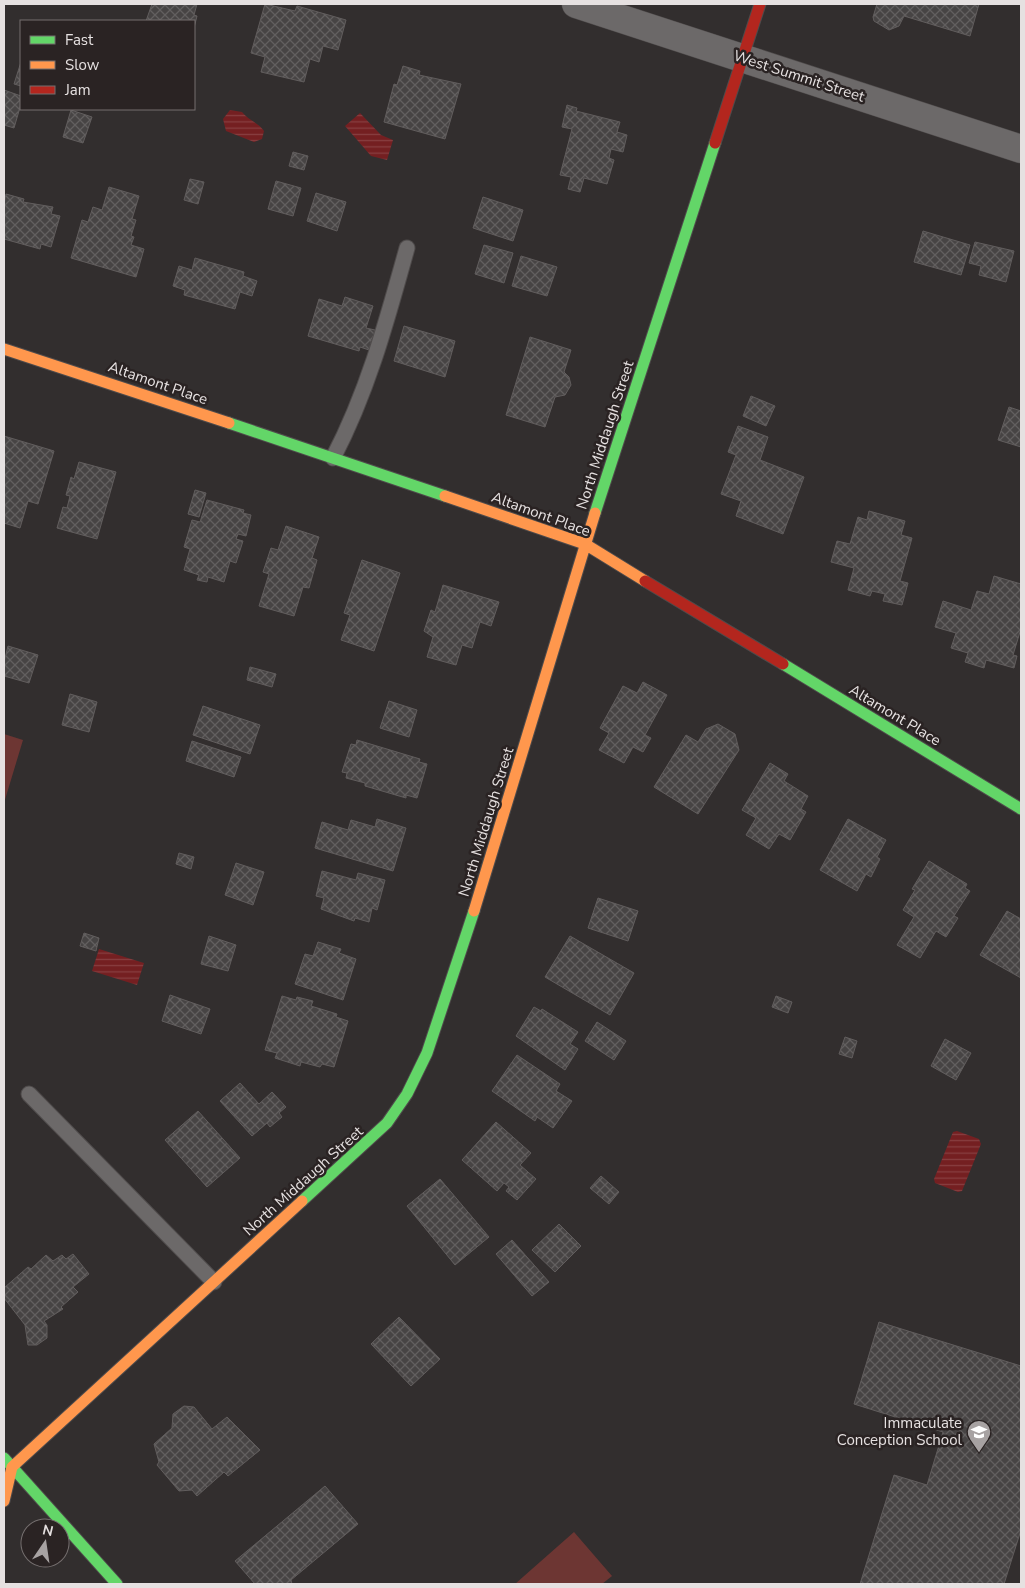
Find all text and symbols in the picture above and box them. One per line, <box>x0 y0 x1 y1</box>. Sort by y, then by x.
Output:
legend <box>20 20 195 110</box>
text: Fast <box>65 30 94 50</box>
street label: West Summit Street <box>731 45 868 107</box>
text: Slow <box>65 55 100 75</box>
text: Jam <box>64 80 91 100</box>
street label: Altamont Place <box>106 357 210 409</box>
street label: North Middaugh Street <box>572 357 639 512</box>
street label: Altamont Place <box>489 487 593 541</box>
street label: Altamont Place <box>845 680 945 750</box>
street label: North Middaugh Street <box>454 744 518 899</box>
street label: North Middaugh Street <box>239 1121 368 1240</box>
place label: Immaculate Conception School <box>837 1413 963 1450</box>
school or university icon: Immaculate Conception School <box>966 1419 992 1453</box>
north arrow <box>20 1518 70 1568</box>
text: N <box>41 1520 55 1541</box>

